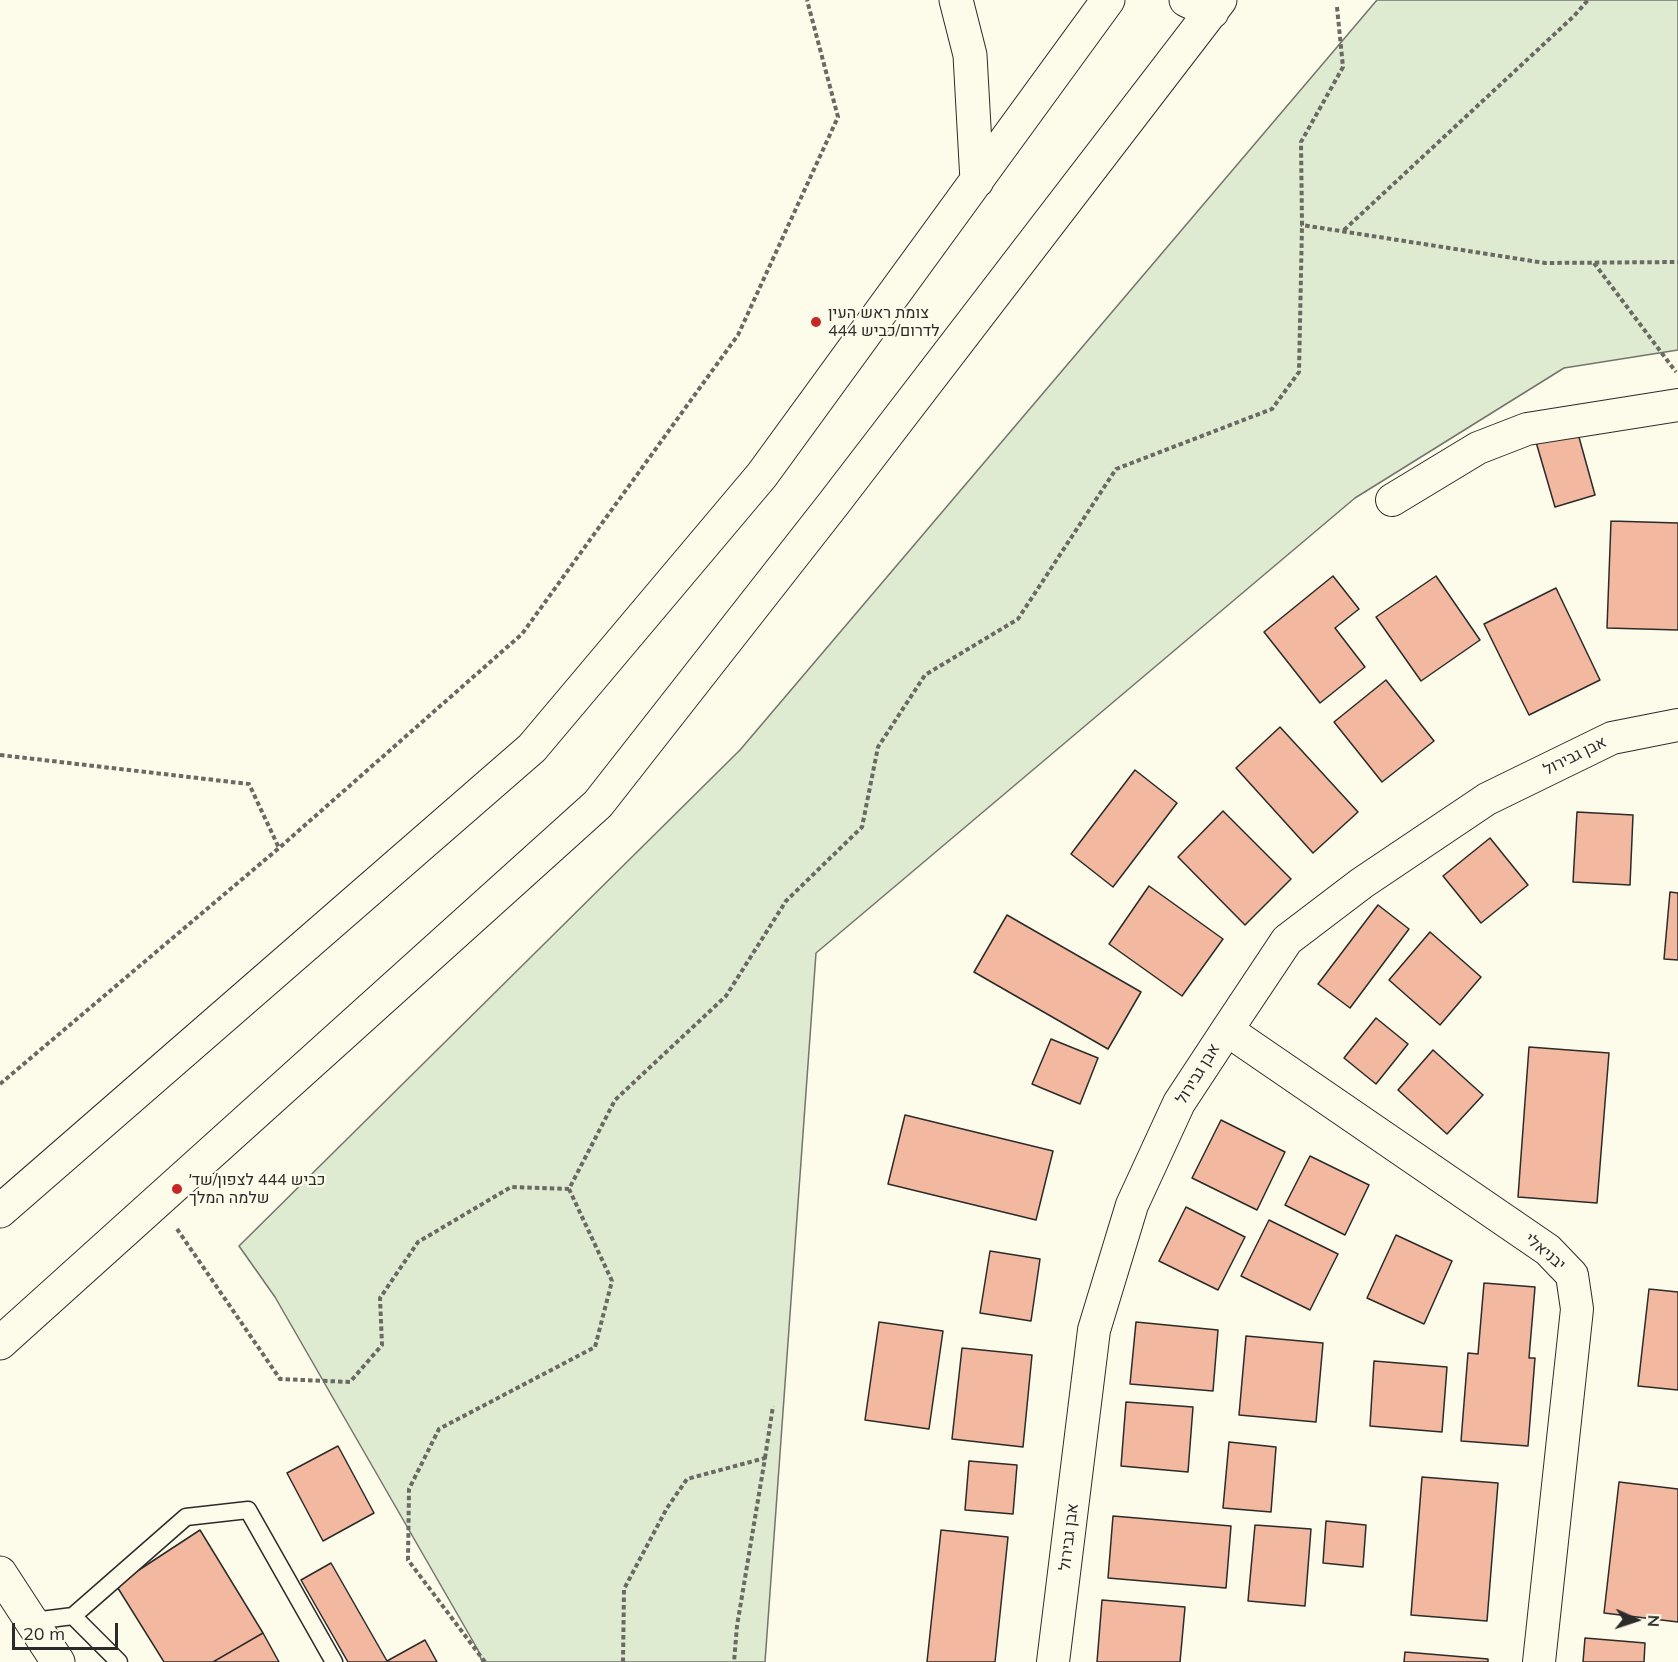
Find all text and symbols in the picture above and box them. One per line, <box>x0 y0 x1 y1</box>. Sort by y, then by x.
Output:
place label: צומת ראש העין לדרום/כביש 444 <box>828 303 939 341</box>
marker: צומת ראש העין לדרום/כביש 444 <box>809 315 823 329</box>
street label: אבן גבירול <box>1540 733 1610 779</box>
street label: אבן גבירול <box>1172 1040 1224 1108</box>
place label: כביש 444 לצפון/שד׳ שלמה המלך <box>189 1170 325 1208</box>
marker: כביש 444 לצפון/שד׳ שלמה המלך <box>170 1182 184 1196</box>
street label: יבניאלי <box>1521 1229 1569 1275</box>
street label: אבן גבירול <box>1055 1502 1083 1572</box>
north arrow <box>1606 1590 1666 1650</box>
scale bar <box>15 1611 122 1649</box>
text: N <box>1644 1614 1664 1628</box>
text: 20 m <box>23 1622 65 1645</box>

